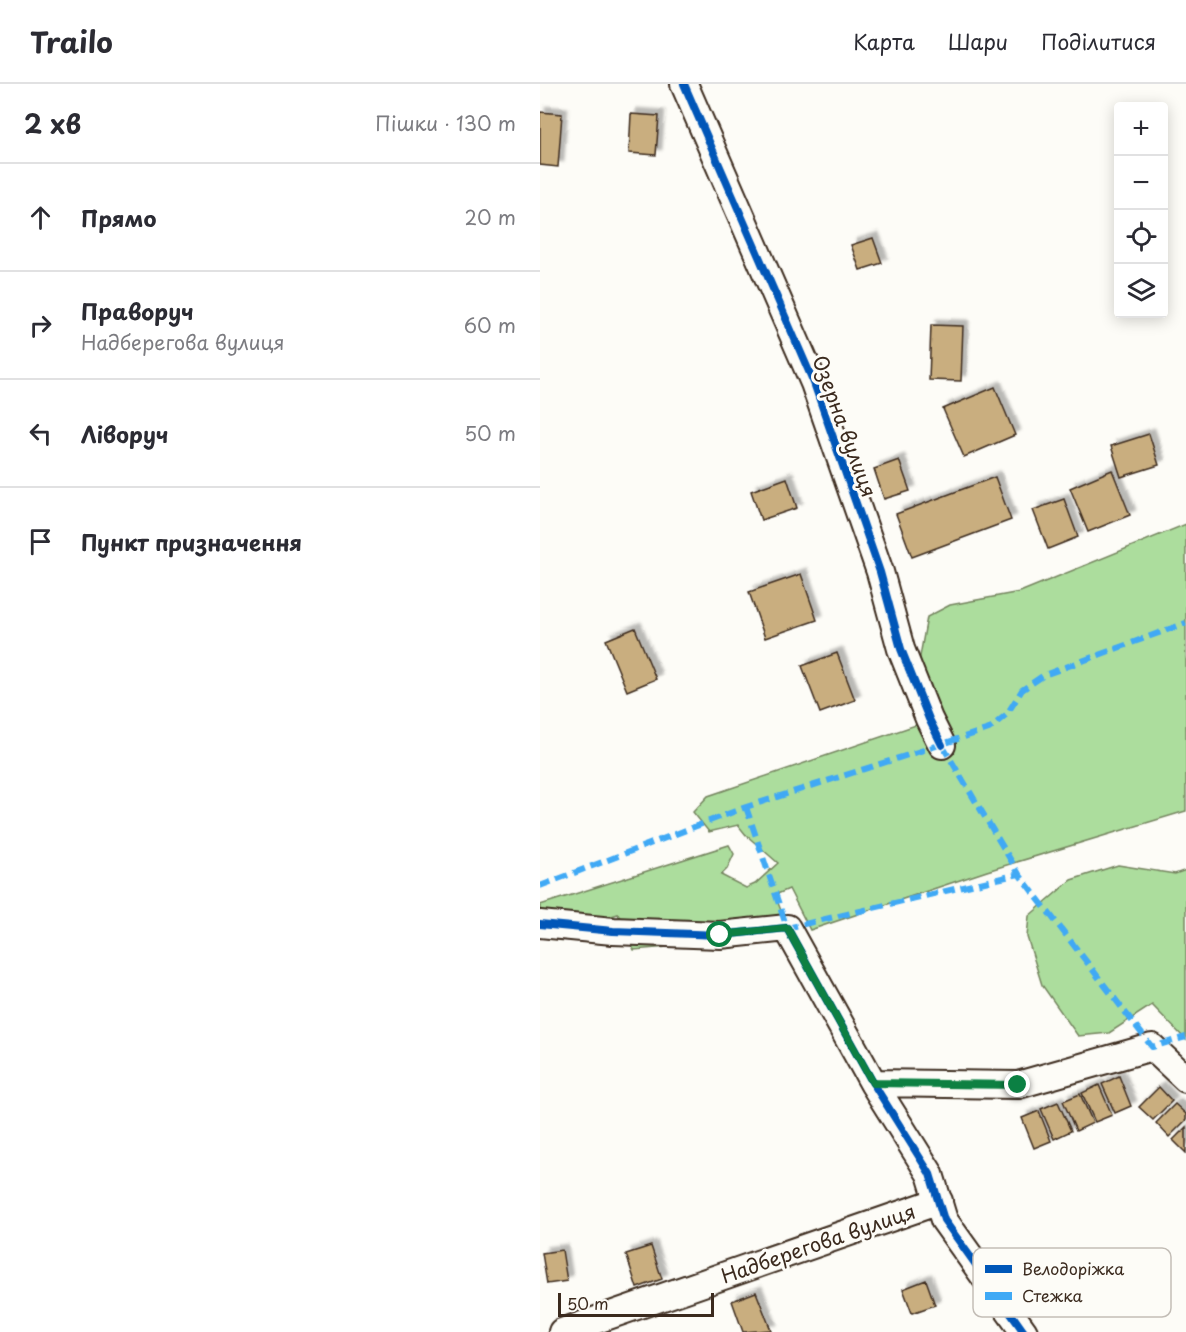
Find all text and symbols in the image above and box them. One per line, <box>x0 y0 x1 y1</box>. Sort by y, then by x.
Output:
text: Trailo <box>30 20 113 63</box>
text: Карта <box>853 25 915 57</box>
text: Шари <box>948 25 1008 57</box>
text: Поділитися <box>1041 25 1156 57</box>
map controls <box>1114 102 1168 318</box>
button: + <box>1114 102 1168 156</box>
text: 2 хв <box>24 104 81 143</box>
text: Пішки · 130 m <box>375 108 516 138</box>
button: − <box>1114 156 1168 210</box>
icon: ahead <box>24 201 57 234</box>
text: Прямо <box>81 201 156 234</box>
text: 20 m <box>464 202 516 232</box>
button: locate <box>1114 210 1168 264</box>
button: layers <box>1114 264 1168 318</box>
text: Праворуч <box>81 294 194 327</box>
icon: right <box>24 309 57 342</box>
text: 60 m <box>464 310 516 340</box>
text: Надберегова вулиця <box>81 327 285 357</box>
street label: Озерна вулиця <box>805 351 885 501</box>
icon: left <box>24 417 57 450</box>
text: Ліворуч <box>81 417 168 450</box>
text: 50 m <box>464 418 516 448</box>
icon: arrive <box>24 525 57 558</box>
text: Пункт призначення <box>81 525 302 558</box>
route start <box>706 921 732 947</box>
route end <box>1004 1071 1030 1097</box>
street label: Надберегова вулиця <box>717 1196 919 1290</box>
legend <box>973 1248 1171 1317</box>
text: Велодоріжка <box>1022 1256 1124 1280</box>
text: Стежка <box>1022 1283 1083 1307</box>
scale bar <box>558 1290 714 1318</box>
text: 50 m <box>567 1291 608 1315</box>

